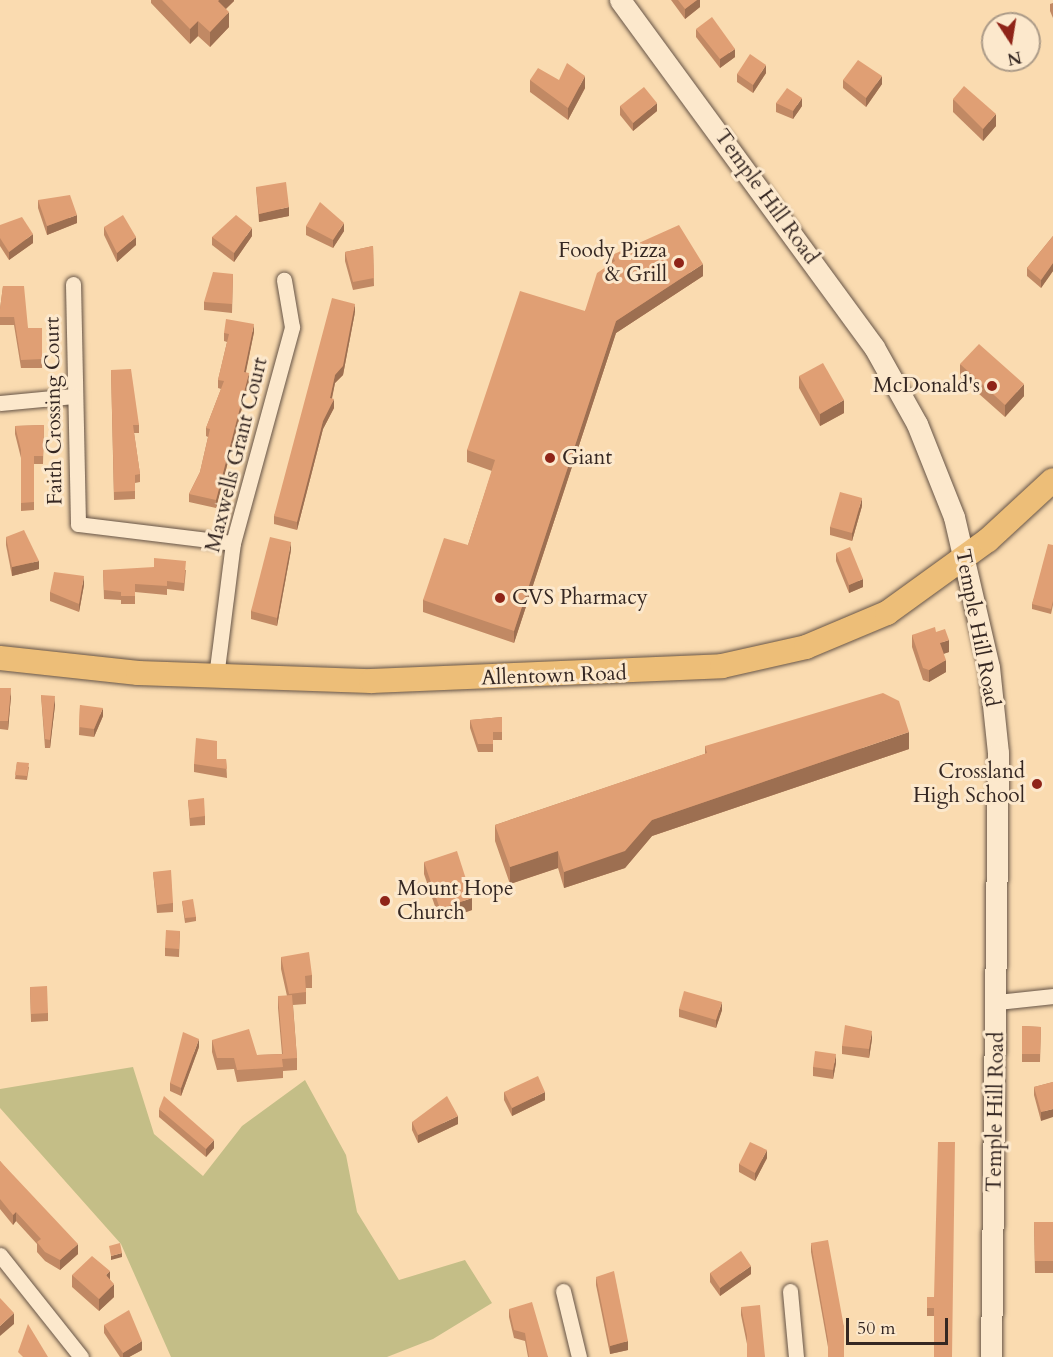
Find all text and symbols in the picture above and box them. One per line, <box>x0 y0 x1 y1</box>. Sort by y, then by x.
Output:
north arrow <box>981 12 1041 72</box>
text: N <box>1005 45 1023 70</box>
street label: Temple Hill Road <box>709 125 823 269</box>
place label: Foody Pizza & Grill <box>558 238 667 288</box>
marker: Foody Pizza & Grill <box>672 256 686 270</box>
street label: Faith Crossing Court <box>40 317 68 505</box>
street label: Maxwells Grant Court <box>201 355 273 555</box>
place label: McDonald's <box>873 373 980 399</box>
marker: McDonald's <box>985 379 999 393</box>
place label: Giant <box>562 445 612 471</box>
marker: Giant <box>543 451 557 465</box>
street label: Temple Hill Road <box>949 547 1005 709</box>
place label: CVS Pharmacy <box>512 585 648 611</box>
marker: CVS Pharmacy <box>493 591 507 605</box>
street label: Allentown Road <box>481 661 627 691</box>
place label: Crossland High School <box>913 759 1025 809</box>
marker: Crossland High School <box>1030 777 1044 791</box>
place label: Mount Hope Church <box>397 876 513 926</box>
marker: Mount Hope Church <box>378 894 392 908</box>
street label: Temple Hill Road <box>982 1032 1010 1192</box>
scale bar <box>849 1306 951 1344</box>
text: 50 m <box>857 1316 896 1341</box>

